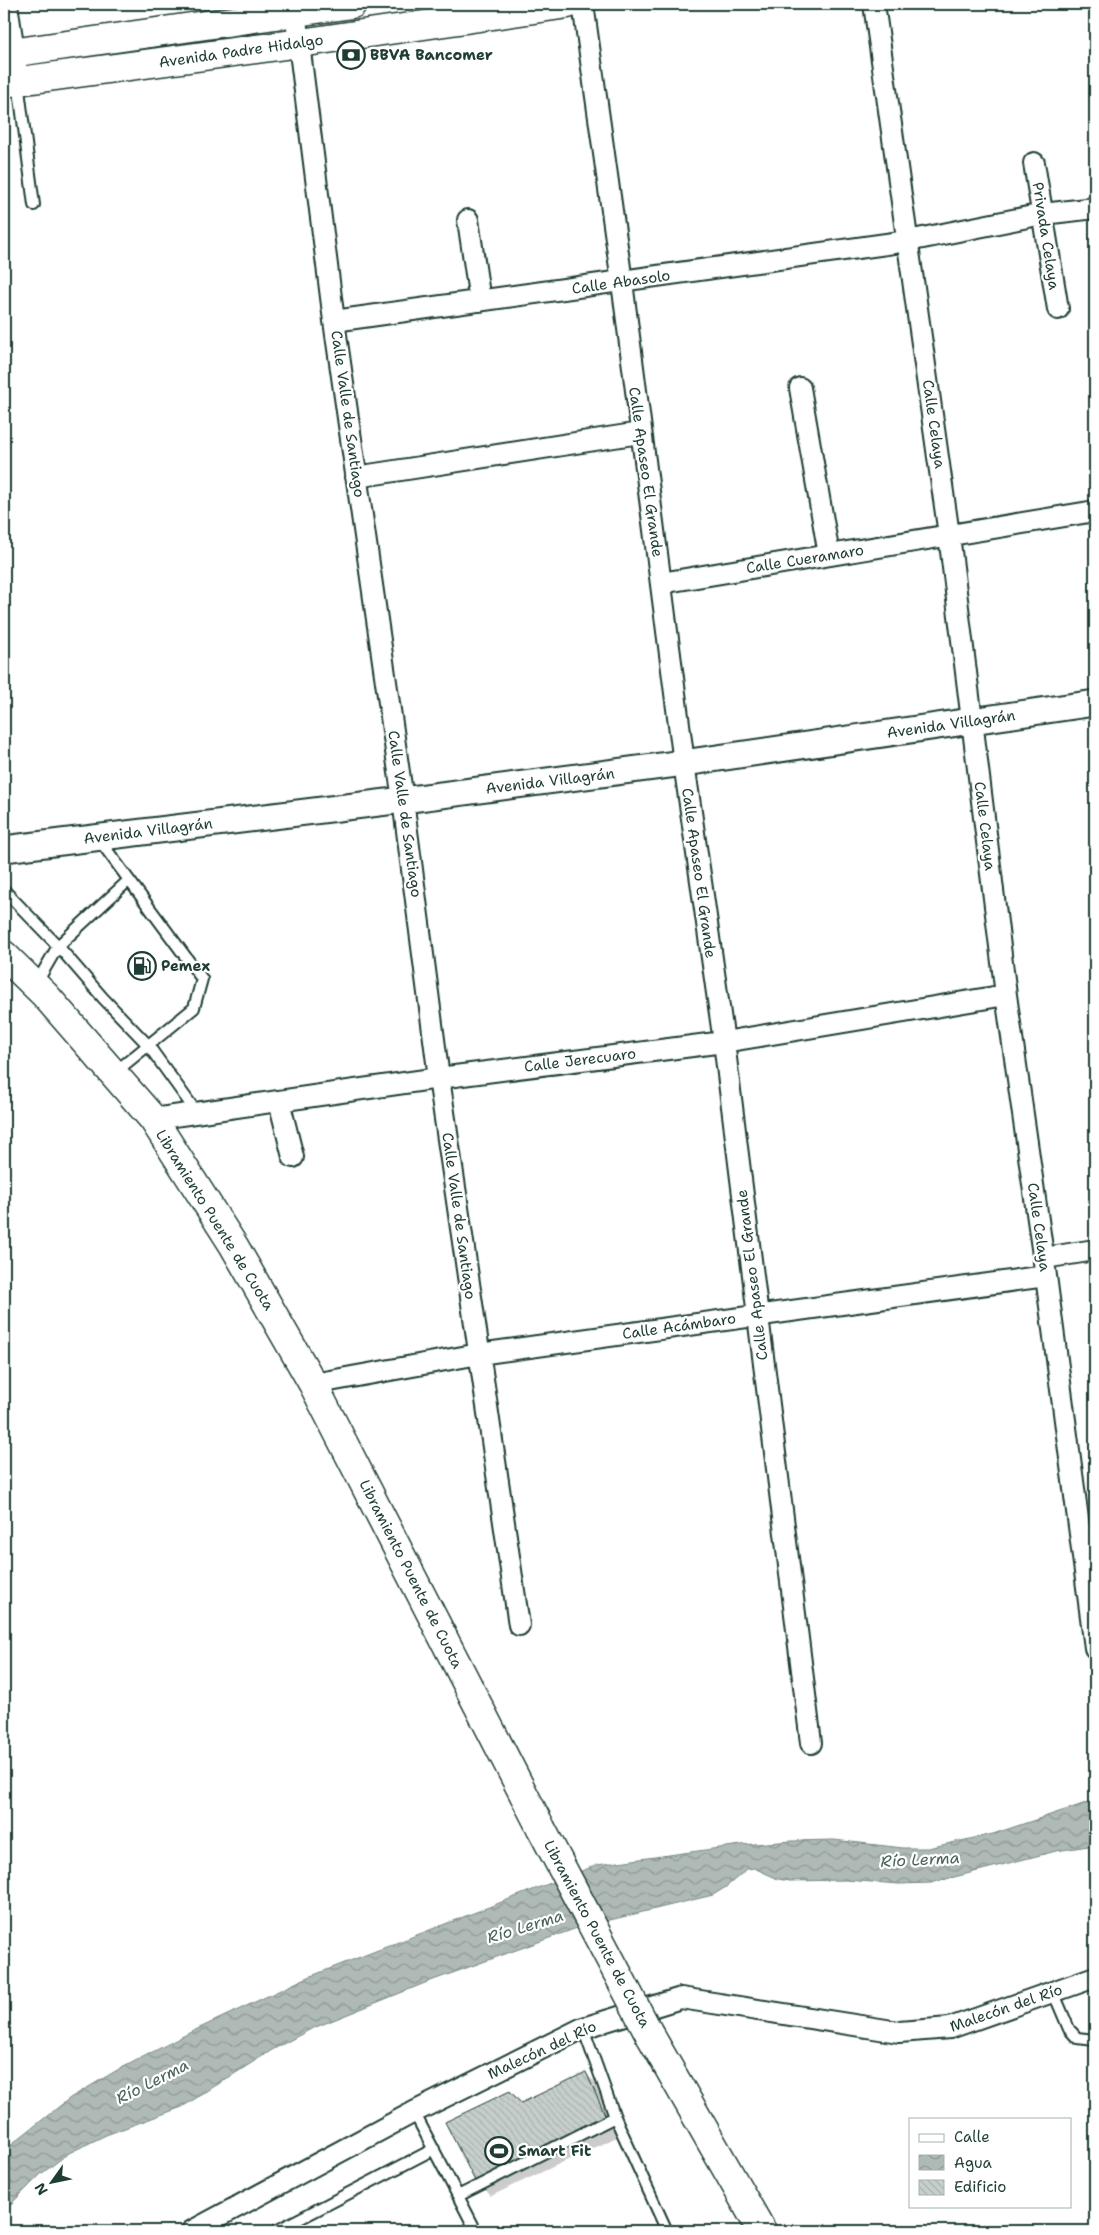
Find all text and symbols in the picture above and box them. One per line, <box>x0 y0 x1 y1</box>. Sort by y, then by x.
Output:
street label: Avenida Padre Hidalgo <box>157 30 325 72</box>
bank icon: BBVA Bancomer <box>336 40 366 70</box>
place label: BBVA Bancomer <box>370 45 493 65</box>
street label: Privada Celaya <box>1028 181 1064 292</box>
street label: Calle Abasolo <box>570 265 672 299</box>
street label: Calle Valle de Santiago <box>326 329 370 499</box>
street label: Calle Celaya <box>918 378 950 470</box>
street label: Calle Apaseo El Grande <box>624 386 668 558</box>
street label: Calle Cueramaro <box>745 540 865 578</box>
street label: Avenida Villagrán <box>885 705 1017 743</box>
street label: Calle Valle de Santiago <box>383 729 427 899</box>
street label: Avenida Villagrán <box>484 763 616 799</box>
street label: Calle Celaya <box>970 780 1000 872</box>
street label: Calle Apaseo El Grande <box>677 787 721 959</box>
street label: Avenida Villagrán <box>82 813 214 849</box>
fuel station icon: Pemex <box>127 951 157 981</box>
place label: Pemex <box>161 956 211 976</box>
street label: Calle Jerecuaro <box>523 1043 637 1077</box>
street label: Libramiento Puente de Cuota <box>151 1126 279 1315</box>
street label: Calle Valle de Santiago <box>437 1131 481 1301</box>
street label: Calle Celaya <box>1023 1181 1055 1273</box>
street label: Calle Apaseo El Grande <box>732 1189 772 1361</box>
street label: Calle Acámbaro <box>621 1308 737 1344</box>
street label: Libramiento Puente de Cuota <box>355 1476 468 1672</box>
street label: Libramiento Puente de Cuota <box>539 1837 655 2032</box>
water label: Río Lerma <box>880 1847 960 1872</box>
water label: Río Lerma <box>484 1905 566 1948</box>
street label: Malecón del Río <box>947 1979 1065 2037</box>
street label: Malecón del Río <box>484 2016 600 2084</box>
water label: Río Lerma <box>112 2054 192 2109</box>
legend <box>909 2118 1072 2208</box>
text: Calle <box>954 2127 990 2147</box>
sports icon: Smart Fit <box>484 2136 514 2166</box>
place label: Smart Fit <box>518 2141 591 2161</box>
text: Agua <box>954 2153 993 2173</box>
north arrow <box>28 2158 78 2208</box>
text: Edificio <box>954 2177 1006 2197</box>
text: N <box>31 2180 52 2199</box>

